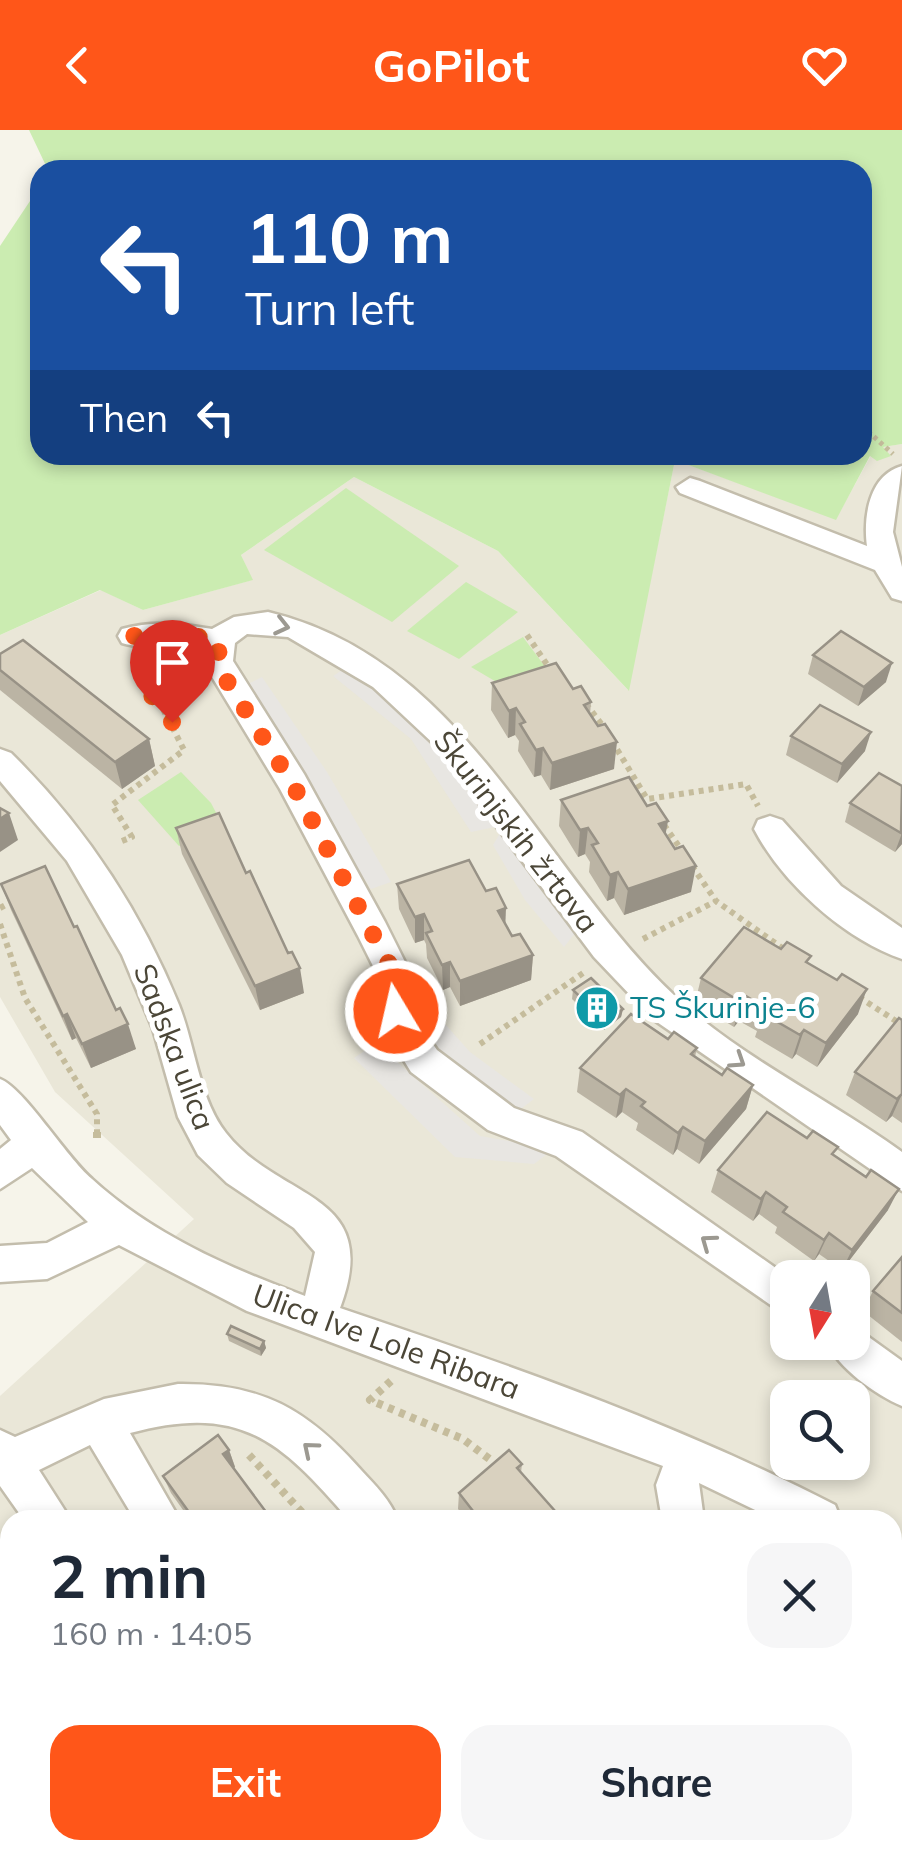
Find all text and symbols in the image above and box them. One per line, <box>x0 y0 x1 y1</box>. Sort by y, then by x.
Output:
text: GoPilot <box>373 37 529 93</box>
icon: back <box>50 38 105 93</box>
icon: heart <box>797 38 852 93</box>
text: 110 m <box>245 193 453 281</box>
icon: left <box>80 200 210 330</box>
text: Turn left <box>245 280 414 336</box>
icon: left <box>188 390 243 445</box>
text: Then <box>80 394 168 442</box>
one-way arrow <box>273 614 290 635</box>
pin <box>130 620 215 723</box>
icon: arrive <box>145 635 200 690</box>
street label: Škurinjskih žrtava <box>426 723 608 940</box>
street label: Sadska ulica <box>126 958 224 1135</box>
position arrow <box>344 959 448 1063</box>
building icon: TS Škurinje-6 <box>574 985 620 1031</box>
place label: TS Škurinje-6 <box>630 988 816 1026</box>
one-way arrow <box>727 1048 745 1067</box>
one-way arrow <box>701 1236 720 1254</box>
north arrow <box>770 1260 870 1360</box>
map controls <box>770 1260 870 1480</box>
street label: Ulica Ive Lole Ribara <box>248 1275 525 1407</box>
button: search <box>770 1380 870 1480</box>
one-way arrow <box>304 1443 322 1461</box>
text: 2 min <box>50 1538 208 1613</box>
button: close <box>747 1543 852 1648</box>
text: 160 m · 14:05 <box>50 1613 252 1653</box>
button: Exit <box>50 1725 441 1840</box>
button: Share <box>461 1725 852 1840</box>

